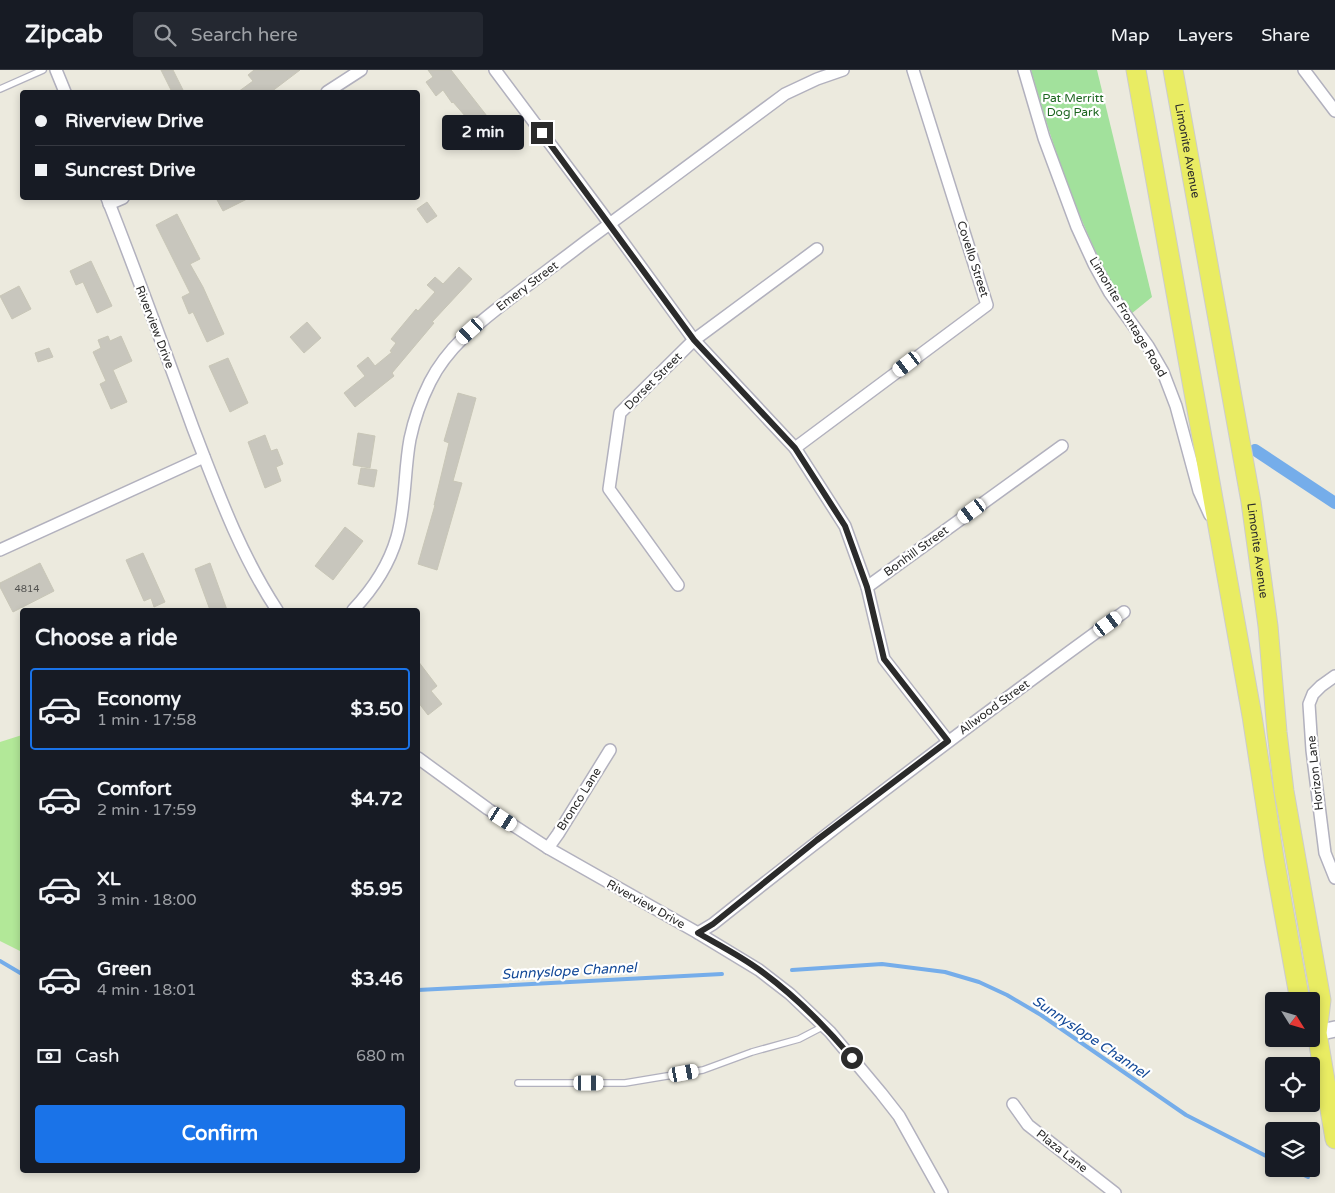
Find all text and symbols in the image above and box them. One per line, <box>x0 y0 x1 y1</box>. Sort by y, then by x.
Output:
search box <box>133 12 483 57</box>
text: Zipcab <box>25 20 103 49</box>
icon: search <box>151 21 179 49</box>
text: Search here <box>191 24 298 46</box>
text: Map <box>1111 24 1150 46</box>
text: Layers <box>1178 24 1233 46</box>
text: Share <box>1261 24 1310 46</box>
park label: Pat Merritt Dog Park <box>1042 91 1104 119</box>
street label: Limonite Avenue <box>1172 102 1203 199</box>
text: Riverview Drive <box>65 110 203 132</box>
callout: 2 min <box>442 116 524 150</box>
text: 2 min <box>462 122 504 142</box>
route end <box>531 122 553 144</box>
text: Suncrest Drive <box>65 159 196 181</box>
street label: Covello Street <box>954 219 992 299</box>
street label: Limonite Frontage Road <box>1087 254 1169 380</box>
street label: Emery Street <box>493 258 561 314</box>
street label: Riverview Drive <box>133 284 177 371</box>
car <box>453 315 486 347</box>
street label: Dorset Street <box>621 349 685 413</box>
car <box>890 349 923 379</box>
car <box>955 496 988 526</box>
street label: Limonite Avenue <box>1244 502 1271 599</box>
street label: Bonhill Street <box>881 523 951 579</box>
house number: 4814 <box>14 583 40 595</box>
car <box>1091 609 1124 639</box>
text: Choose a ride <box>35 625 178 651</box>
street label: Allwood Street <box>956 676 1032 737</box>
icon: car <box>37 687 82 732</box>
text: Economy <box>97 688 181 710</box>
text: $3.50 <box>351 698 403 720</box>
text: 1 min · 17:58 <box>97 710 196 730</box>
street label: Horizon Lane <box>1304 735 1326 811</box>
street label: Bronco Lane <box>554 765 604 833</box>
icon: car <box>37 777 82 822</box>
text: Comfort <box>97 778 171 800</box>
text: $4.72 <box>351 788 403 810</box>
text: 2 min · 17:59 <box>97 800 196 820</box>
car <box>486 805 519 833</box>
icon: car <box>37 867 82 912</box>
text: XL <box>97 868 121 890</box>
street label: Riverview Drive <box>604 877 688 931</box>
text: $5.95 <box>351 878 403 900</box>
text: 3 min · 18:00 <box>97 890 196 910</box>
icon: car <box>37 957 82 1002</box>
text: Green <box>97 958 151 980</box>
water label: Sunnyslope Channel <box>501 959 638 983</box>
text: $3.46 <box>351 968 403 990</box>
text: 4 min · 18:01 <box>97 980 196 1000</box>
water label: Sunnyslope Channel <box>1029 992 1152 1083</box>
north arrow <box>1265 992 1320 1048</box>
map controls <box>1265 992 1320 1177</box>
icon: cash <box>35 1042 63 1070</box>
text: Cash <box>75 1045 120 1067</box>
text: 680 m <box>356 1046 405 1066</box>
route start <box>841 1047 863 1069</box>
button: locate <box>1265 1057 1320 1112</box>
car <box>667 1063 700 1083</box>
car <box>574 1076 604 1091</box>
button: Confirm <box>35 1105 405 1163</box>
button: layers <box>1265 1122 1320 1177</box>
street label: Plaza Lane <box>1034 1127 1091 1176</box>

